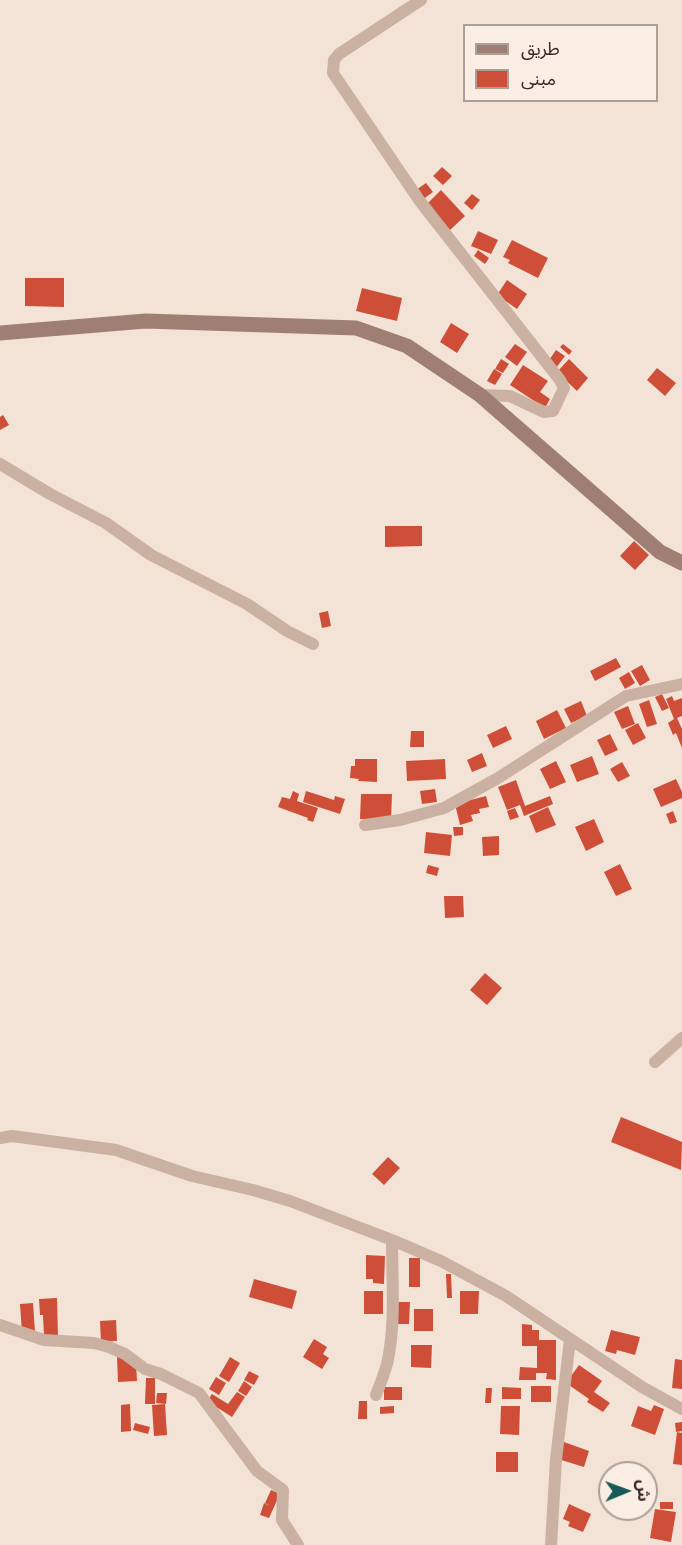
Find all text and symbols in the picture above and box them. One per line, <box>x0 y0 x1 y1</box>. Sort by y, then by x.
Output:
legend <box>463 24 658 102</box>
text: طريق <box>521 35 560 62</box>
text: مبنى <box>521 65 556 92</box>
north arrow <box>598 1461 658 1521</box>
text: ش <box>632 1480 656 1502</box>

